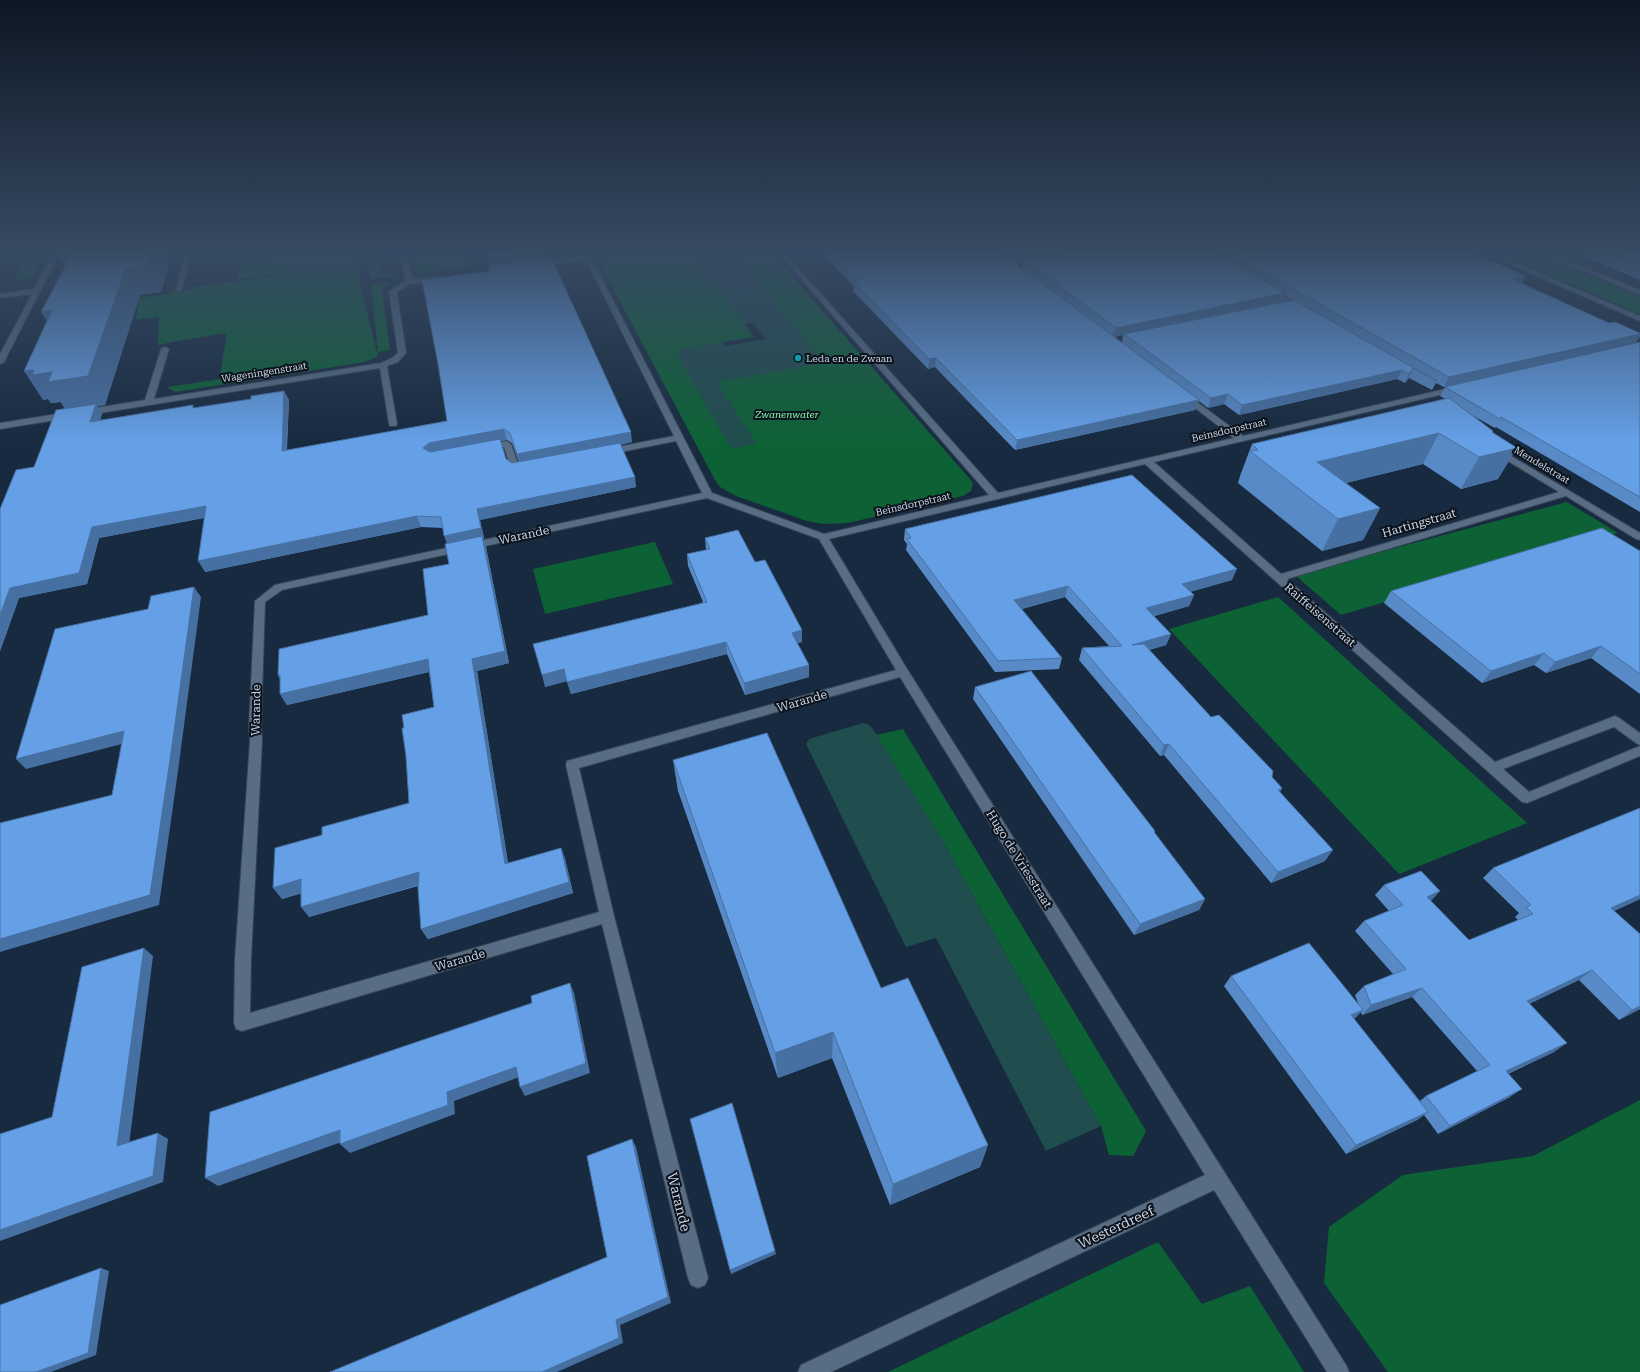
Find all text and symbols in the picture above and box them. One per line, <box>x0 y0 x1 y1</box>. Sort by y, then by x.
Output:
marker: Leda en de Zwaan <box>793 353 803 363</box>
place label: Leda en de Zwaan <box>806 353 893 364</box>
street label: Wageningenstraat <box>220 360 308 384</box>
park label: Zwanenwater <box>754 409 820 420</box>
street label: Beinsdorpstraat <box>1190 416 1268 444</box>
street label: Mendelstraat <box>1512 444 1572 486</box>
street label: Beinsdorpstraat <box>874 490 952 518</box>
street label: Hartingstraat <box>1380 506 1458 540</box>
street label: Warande <box>497 523 551 547</box>
street label: Raiffeisenstraat <box>1281 580 1359 650</box>
street label: Warande <box>249 684 263 736</box>
street label: Warande <box>775 687 829 715</box>
street label: Hugo de Vriesstraat <box>983 807 1055 911</box>
street label: Warande <box>433 946 487 974</box>
street label: Warande <box>664 1171 694 1233</box>
street label: Westerdreef <box>1076 1202 1157 1252</box>

